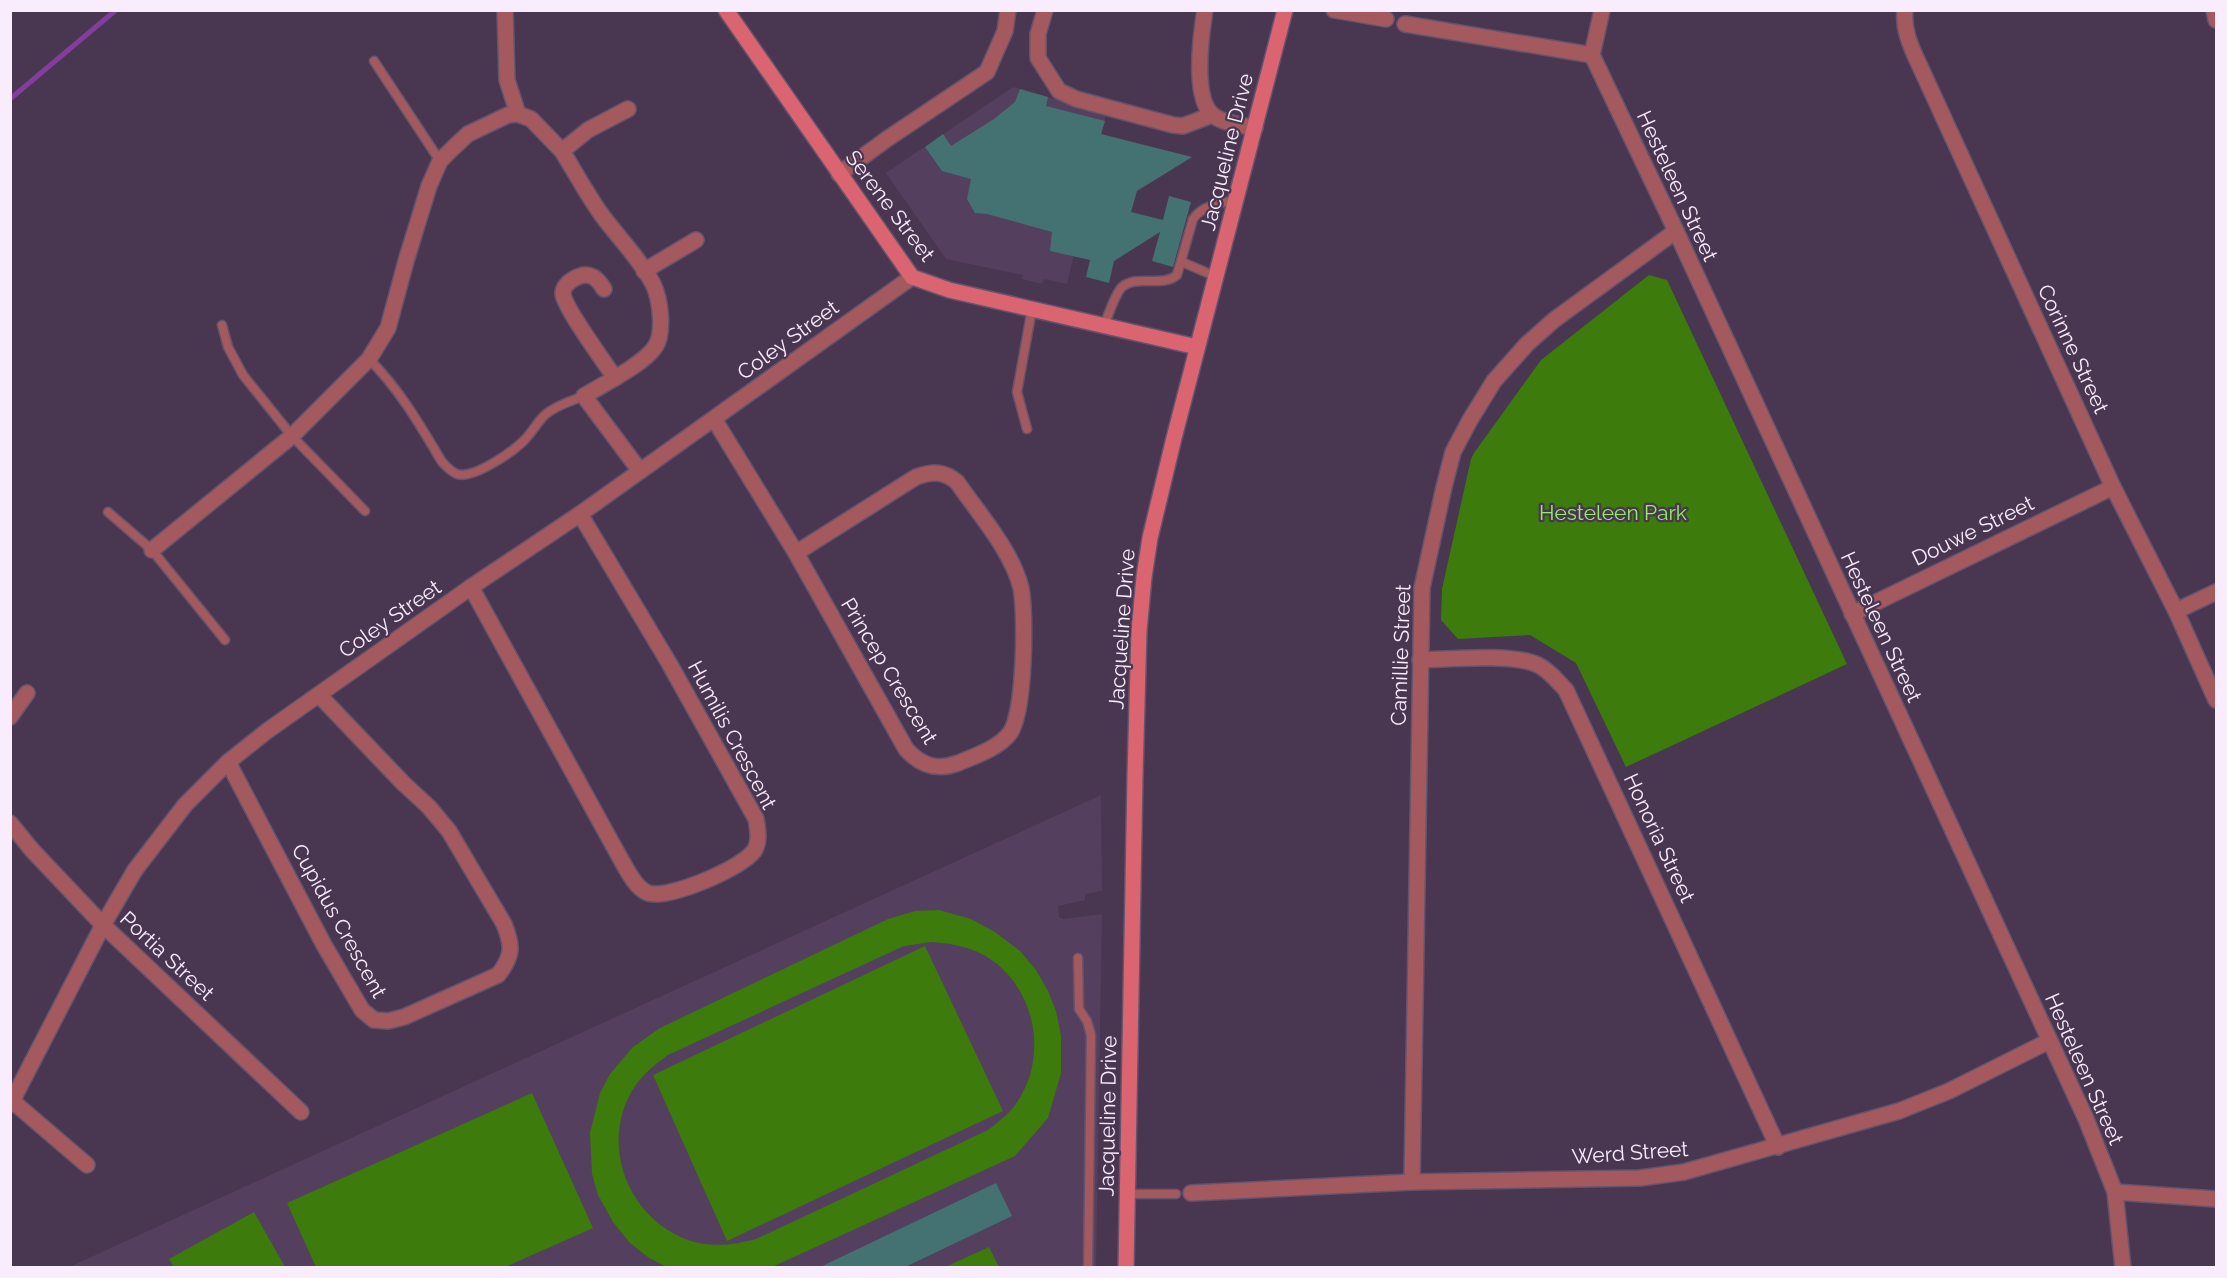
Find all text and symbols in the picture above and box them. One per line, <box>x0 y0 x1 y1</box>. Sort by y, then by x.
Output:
street label: Jacqueline Drive <box>1195 71 1258 233</box>
street label: Hesteleen Street <box>1632 107 1723 265</box>
street label: Serene Street <box>841 145 940 266</box>
street label: Corinne Street <box>2033 280 2114 417</box>
street label: Coley Street <box>732 295 843 385</box>
street label: Douwe Street <box>1908 490 2038 571</box>
park label: Hesteleen Park <box>1539 500 1687 525</box>
street label: Jacqueline Drive <box>1103 548 1140 710</box>
street label: Hesteleen Street <box>1836 548 1927 706</box>
street label: Coley Street <box>334 574 446 663</box>
street label: Camillie Street <box>1386 584 1415 726</box>
street label: Princep Crescent <box>836 593 943 748</box>
street label: Humilis Crescent <box>683 656 782 813</box>
street label: Honoria Street <box>1619 769 1700 906</box>
street label: Cupidus Crescent <box>287 839 392 1002</box>
street label: Portia Street <box>115 906 220 1005</box>
street label: Hesteleen Street <box>2040 989 2129 1148</box>
street label: Jacqueline Drive <box>1094 1035 1121 1197</box>
street label: Werd Street <box>1571 1136 1689 1169</box>

